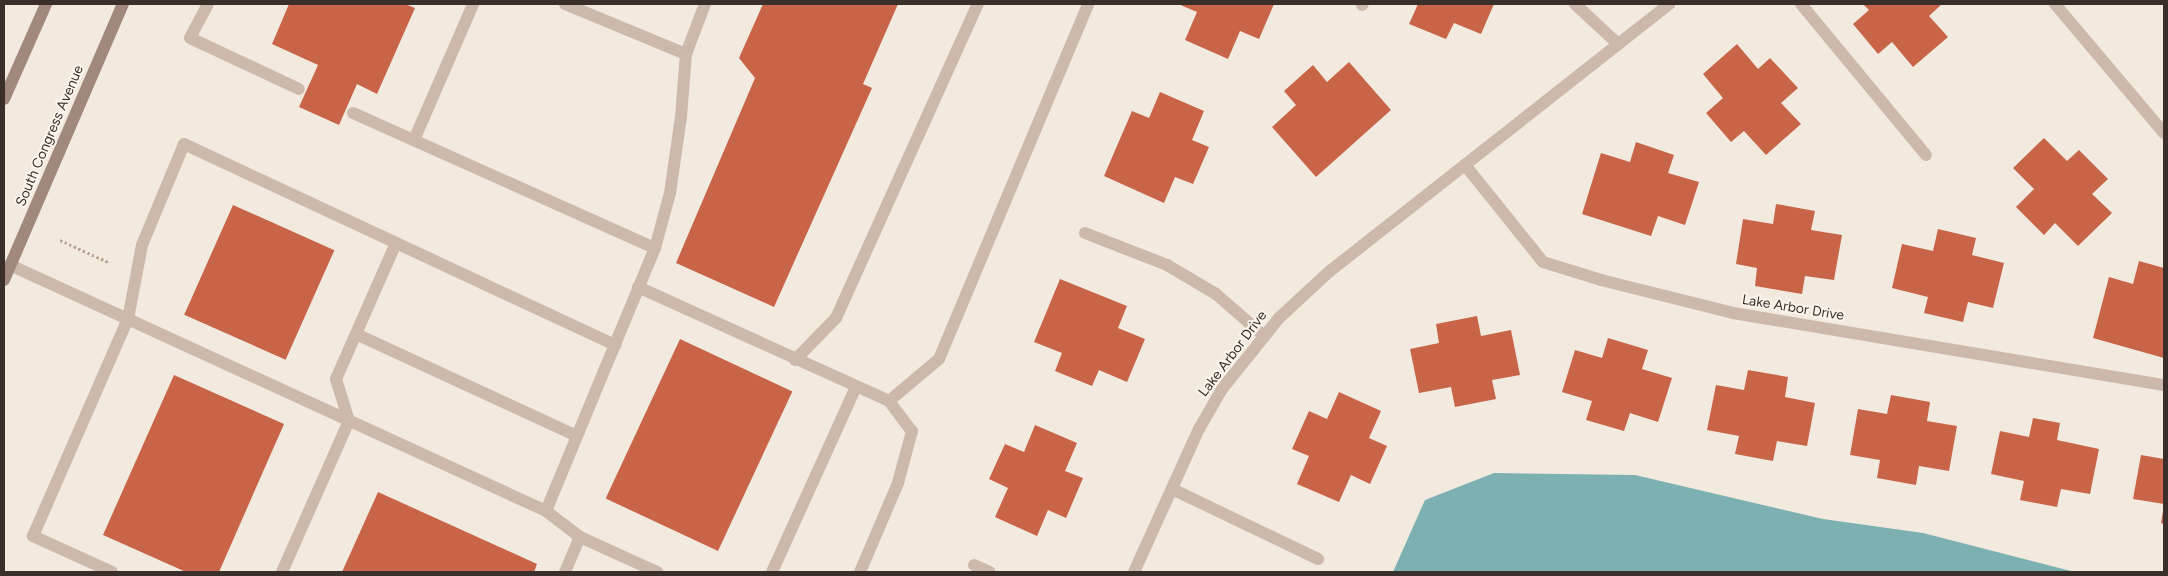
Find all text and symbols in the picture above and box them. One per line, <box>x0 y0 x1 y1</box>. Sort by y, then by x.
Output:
street label: South Congress Avenue <box>13 63 87 209</box>
street label: Lake Arbor Drive <box>1741 292 1845 324</box>
street label: Lake Arbor Drive <box>1195 308 1271 400</box>

